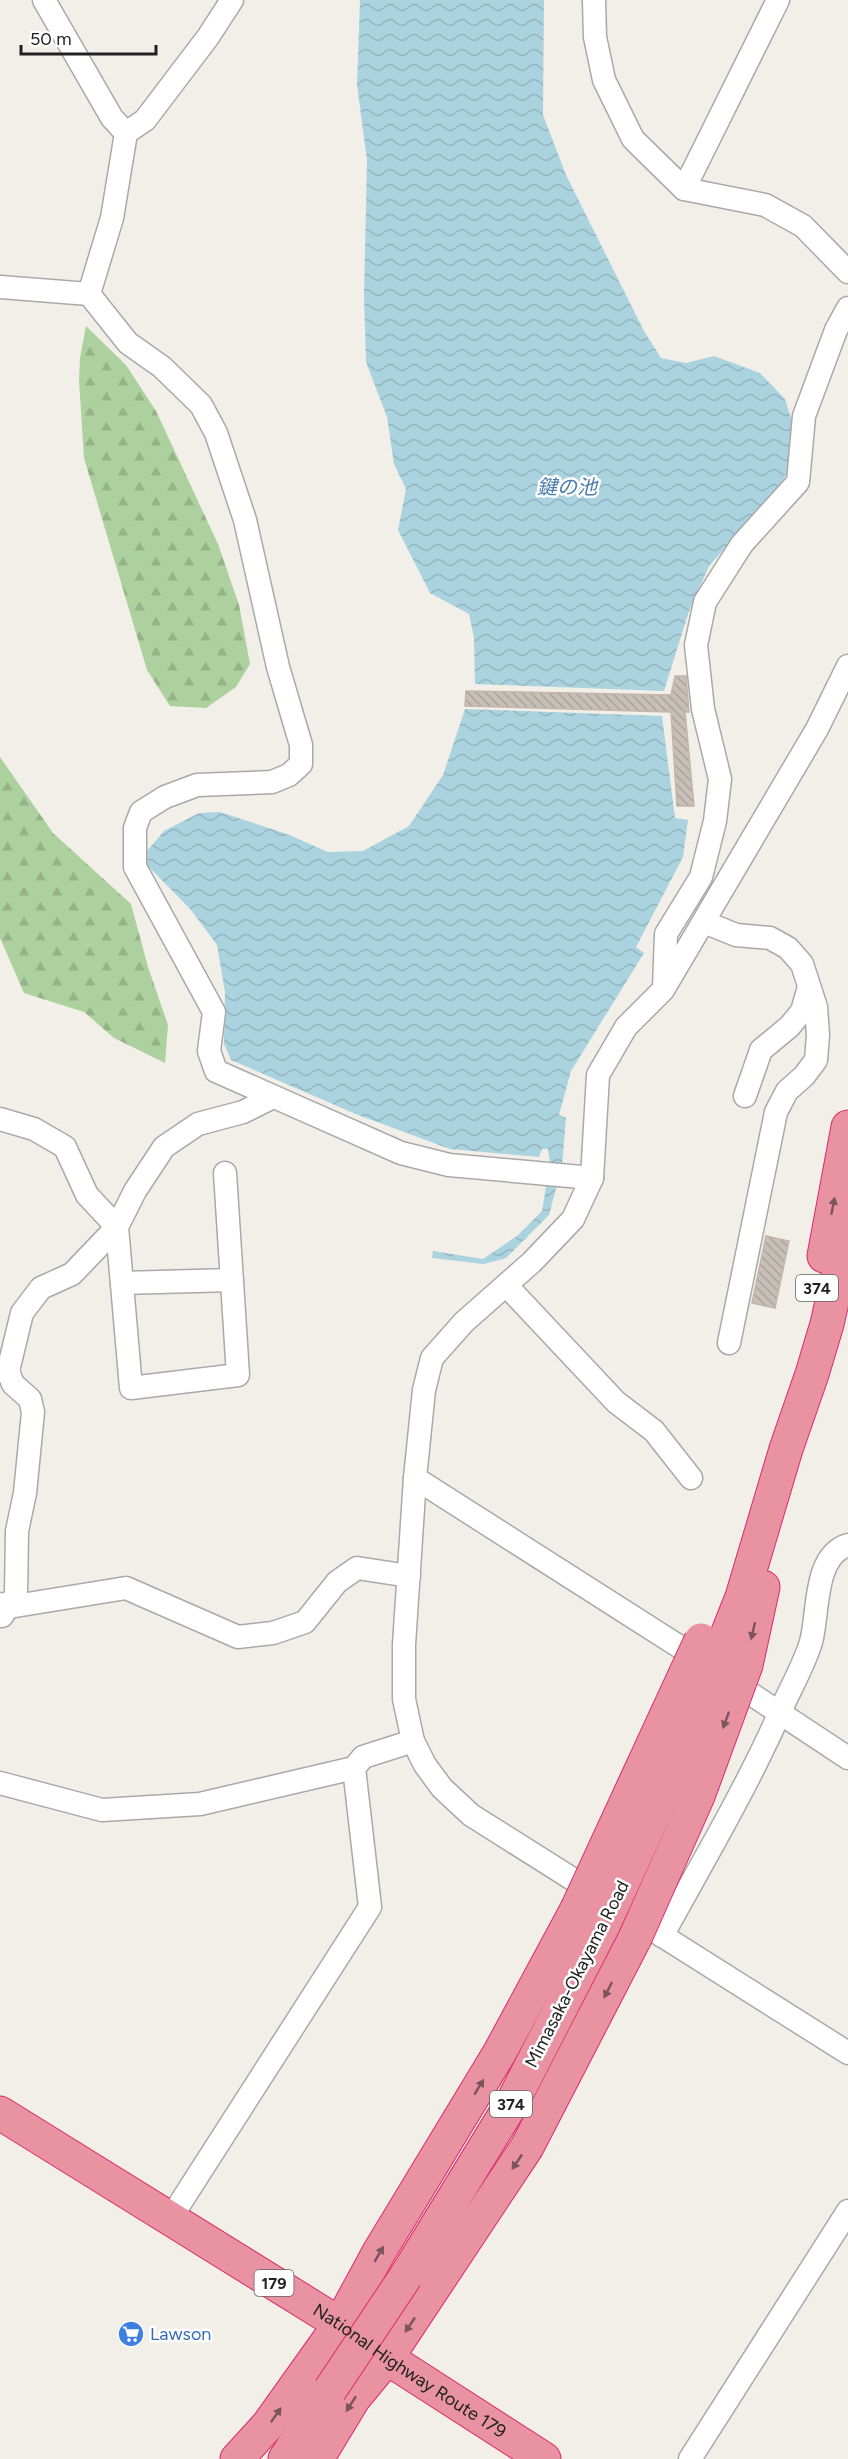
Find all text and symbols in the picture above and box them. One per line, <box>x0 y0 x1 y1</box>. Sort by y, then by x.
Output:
scale bar <box>21 18 156 56</box>
text: 50 m <box>30 28 72 50</box>
water label: 鍵の池 <box>537 475 599 499</box>
one-way arrow <box>829 1197 839 1216</box>
road number: 374 <box>796 1275 838 1301</box>
one-way arrow <box>748 1621 758 1640</box>
one-way arrow <box>720 1711 730 1729</box>
street label: Mimasaka-Okayama Road <box>520 1877 634 2071</box>
one-way arrow <box>603 1981 613 1998</box>
one-way arrow <box>474 2079 485 2095</box>
road number: 374 <box>490 2091 532 2117</box>
one-way arrow <box>512 2154 523 2170</box>
one-way arrow <box>373 2246 384 2262</box>
road number: 179 <box>254 2270 294 2296</box>
street label: National Highway Route 179 <box>309 2299 510 2443</box>
one-way arrow <box>404 2316 415 2333</box>
supermarket icon: Lawson <box>116 2319 146 2349</box>
place label: Lawson <box>150 2323 211 2345</box>
one-way arrow <box>346 2396 357 2412</box>
one-way arrow <box>269 2408 281 2423</box>

